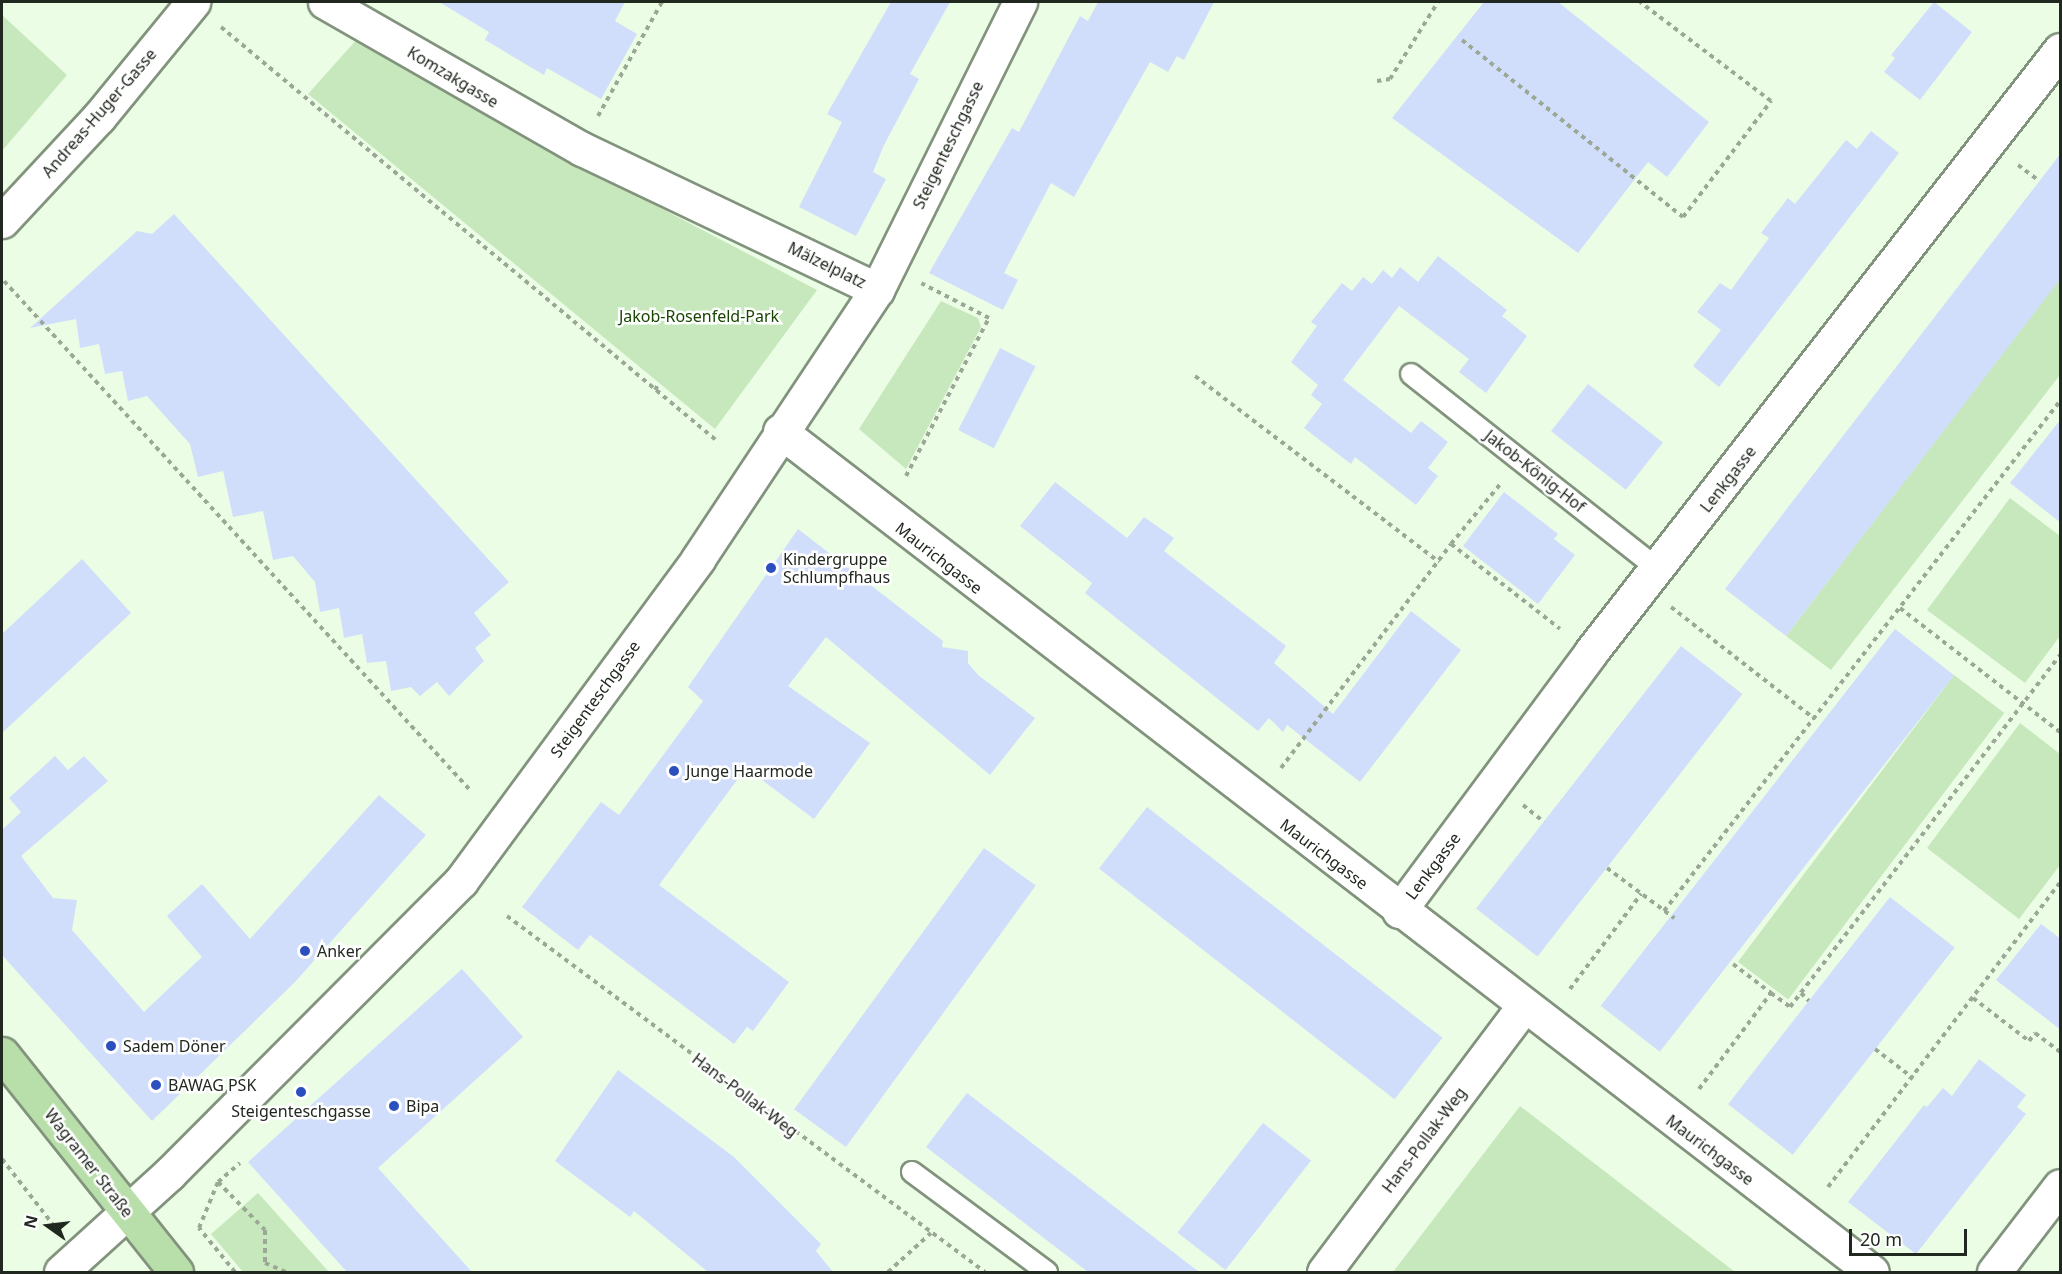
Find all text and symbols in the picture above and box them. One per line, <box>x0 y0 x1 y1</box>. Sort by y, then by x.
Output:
street label: Komzakgasse <box>404 42 502 112</box>
street label: Andreas-Huger-Gasse <box>38 45 160 181</box>
street label: Steigenteschgasse <box>909 78 987 212</box>
street label: Mälzelplatz <box>785 238 869 292</box>
park label: Jakob-Rosenfeld-Park <box>619 306 779 326</box>
street label: Jakob-König-Hof <box>1481 426 1589 516</box>
street label: Lenkgasse <box>1696 442 1760 516</box>
street label: Maurichgasse <box>892 518 986 598</box>
place label: Kindergruppe Schlumpfhaus <box>783 549 890 587</box>
marker: Kindergruppe Schlumpfhaus <box>764 561 778 575</box>
street label: Steigenteschgasse <box>546 637 644 761</box>
place label: Junge Haarmode <box>686 761 813 781</box>
marker: Junge Haarmode <box>667 764 681 778</box>
street label: Maurichgasse <box>1276 815 1372 893</box>
street label: Lenkgasse <box>1402 829 1464 903</box>
place label: Anker <box>317 941 361 961</box>
marker: Anker <box>298 944 312 958</box>
place label: Sadem Döner <box>123 1036 226 1056</box>
marker: Sadem Döner <box>104 1039 118 1053</box>
street label: Hans-Pollak-Weg <box>688 1049 802 1141</box>
place label: BAWAG PSK <box>168 1075 256 1095</box>
marker: BAWAG PSK <box>149 1078 163 1092</box>
street label: Hans-Pollak-Weg <box>1378 1083 1470 1197</box>
marker: Steigenteschgasse <box>294 1085 308 1099</box>
place label: Bipa <box>406 1096 439 1116</box>
marker: Bipa <box>387 1099 401 1113</box>
place label: Steigenteschgasse <box>231 1101 371 1121</box>
street label: Wagramer Straße <box>41 1105 137 1221</box>
street label: Maurichgasse <box>1662 1111 1758 1189</box>
north arrow <box>18 1196 78 1256</box>
text: N <box>18 1213 43 1231</box>
scale bar <box>1852 1217 1970 1255</box>
text: 20 m <box>1860 1227 1902 1251</box>

